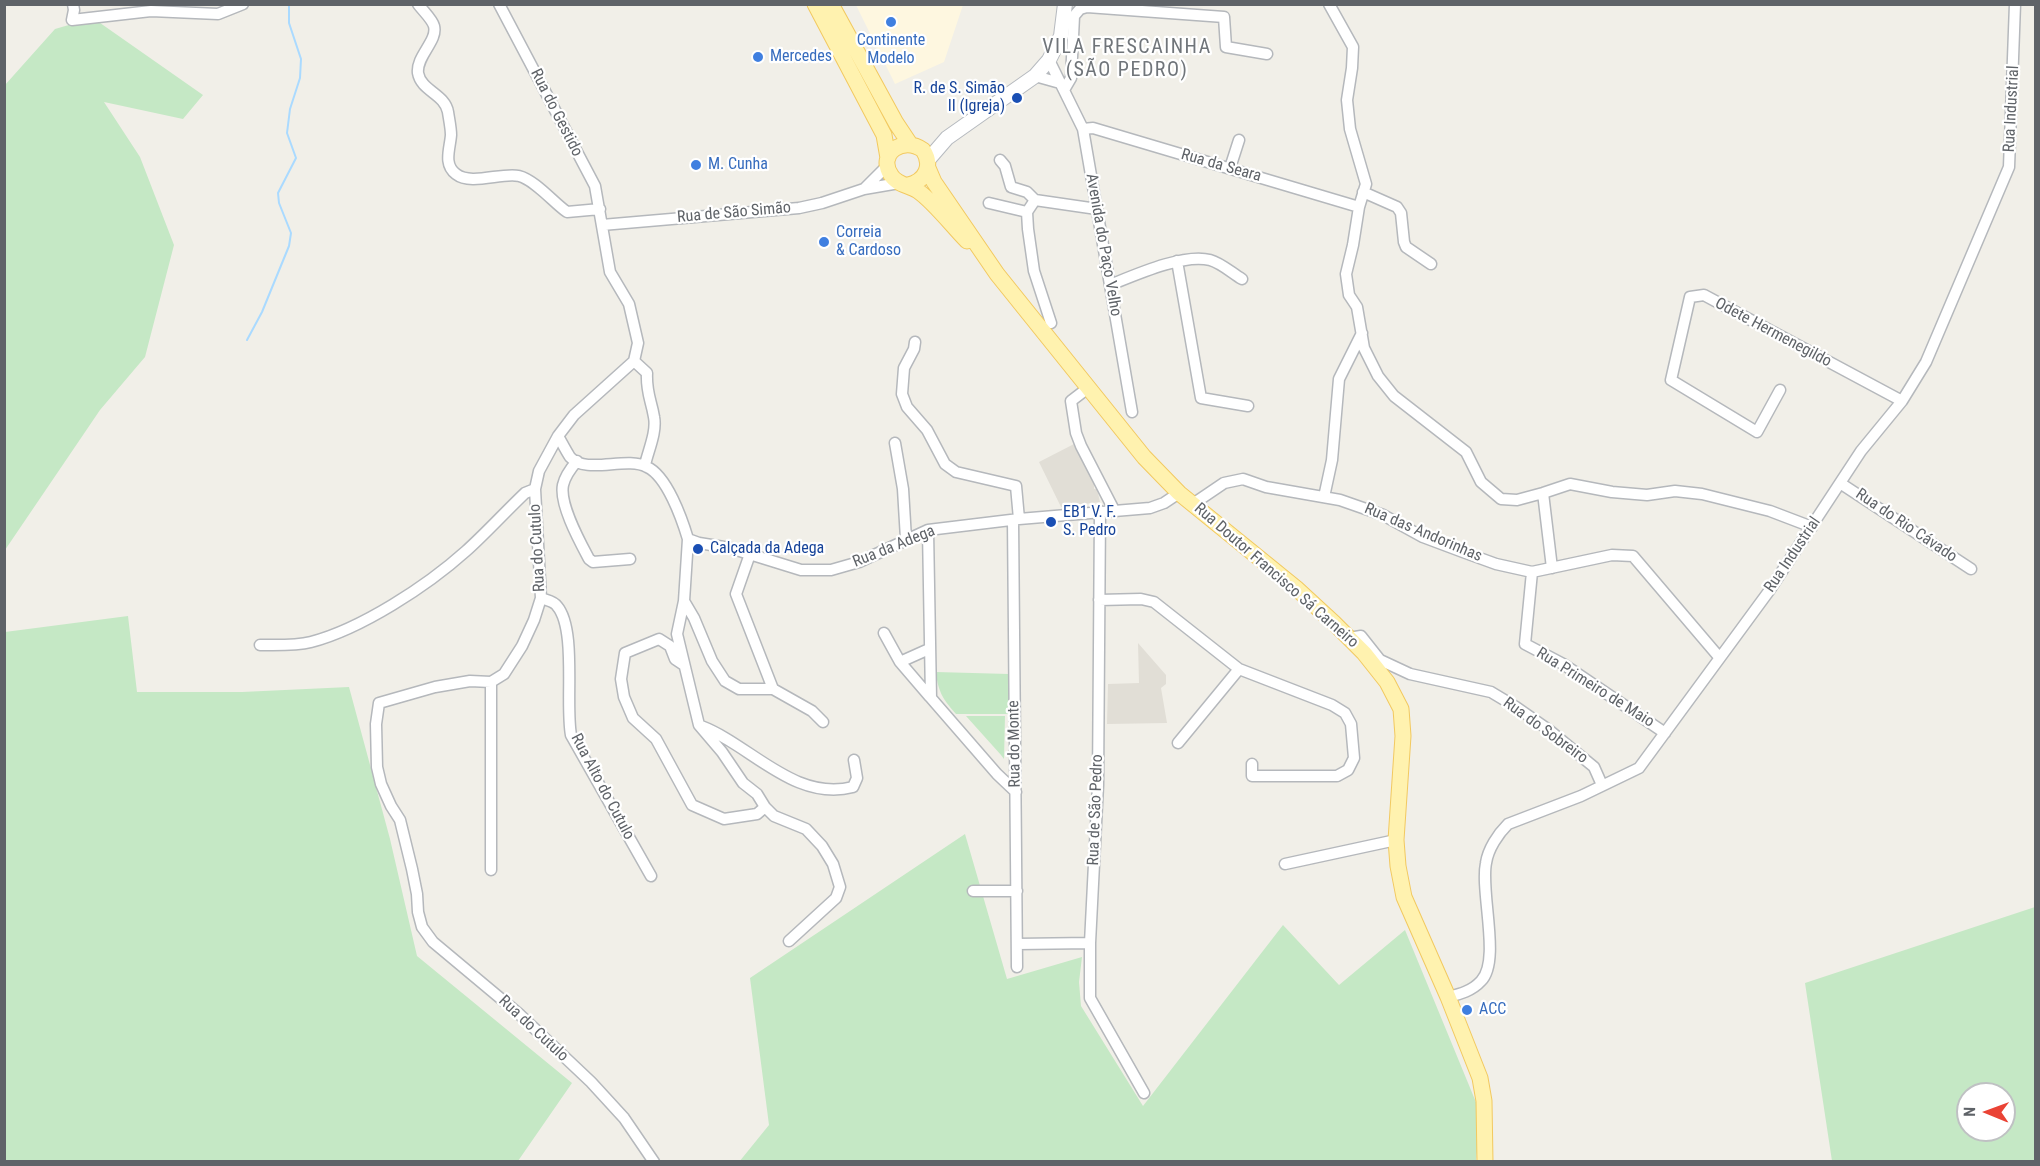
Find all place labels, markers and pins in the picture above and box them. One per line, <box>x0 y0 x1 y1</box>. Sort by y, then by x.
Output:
marker: Continente Modelo <box>884 15 898 29</box>
place label: Continente Modelo <box>857 31 925 69</box>
place label: Mercedes <box>770 47 832 67</box>
marker: Mercedes <box>751 50 765 64</box>
place label: R. de S. Simão II (Igreja) <box>914 79 1005 117</box>
marker: R. de S. Simão II (Igreja) <box>1010 91 1024 105</box>
place label: M. Cunha <box>708 155 768 175</box>
marker: M. Cunha <box>689 158 703 172</box>
place label: Correia & Cardoso <box>836 223 901 261</box>
marker: Correia & Cardoso <box>817 235 831 249</box>
place label: EB1 V. F. S. Pedro <box>1063 503 1116 541</box>
marker: EB1 V. F. S. Pedro <box>1044 515 1058 529</box>
place label: Calçada da Adega <box>710 539 824 559</box>
marker: Calçada da Adega <box>691 542 705 556</box>
place label: ACC <box>1479 1000 1506 1020</box>
marker: ACC <box>1460 1003 1474 1017</box>

